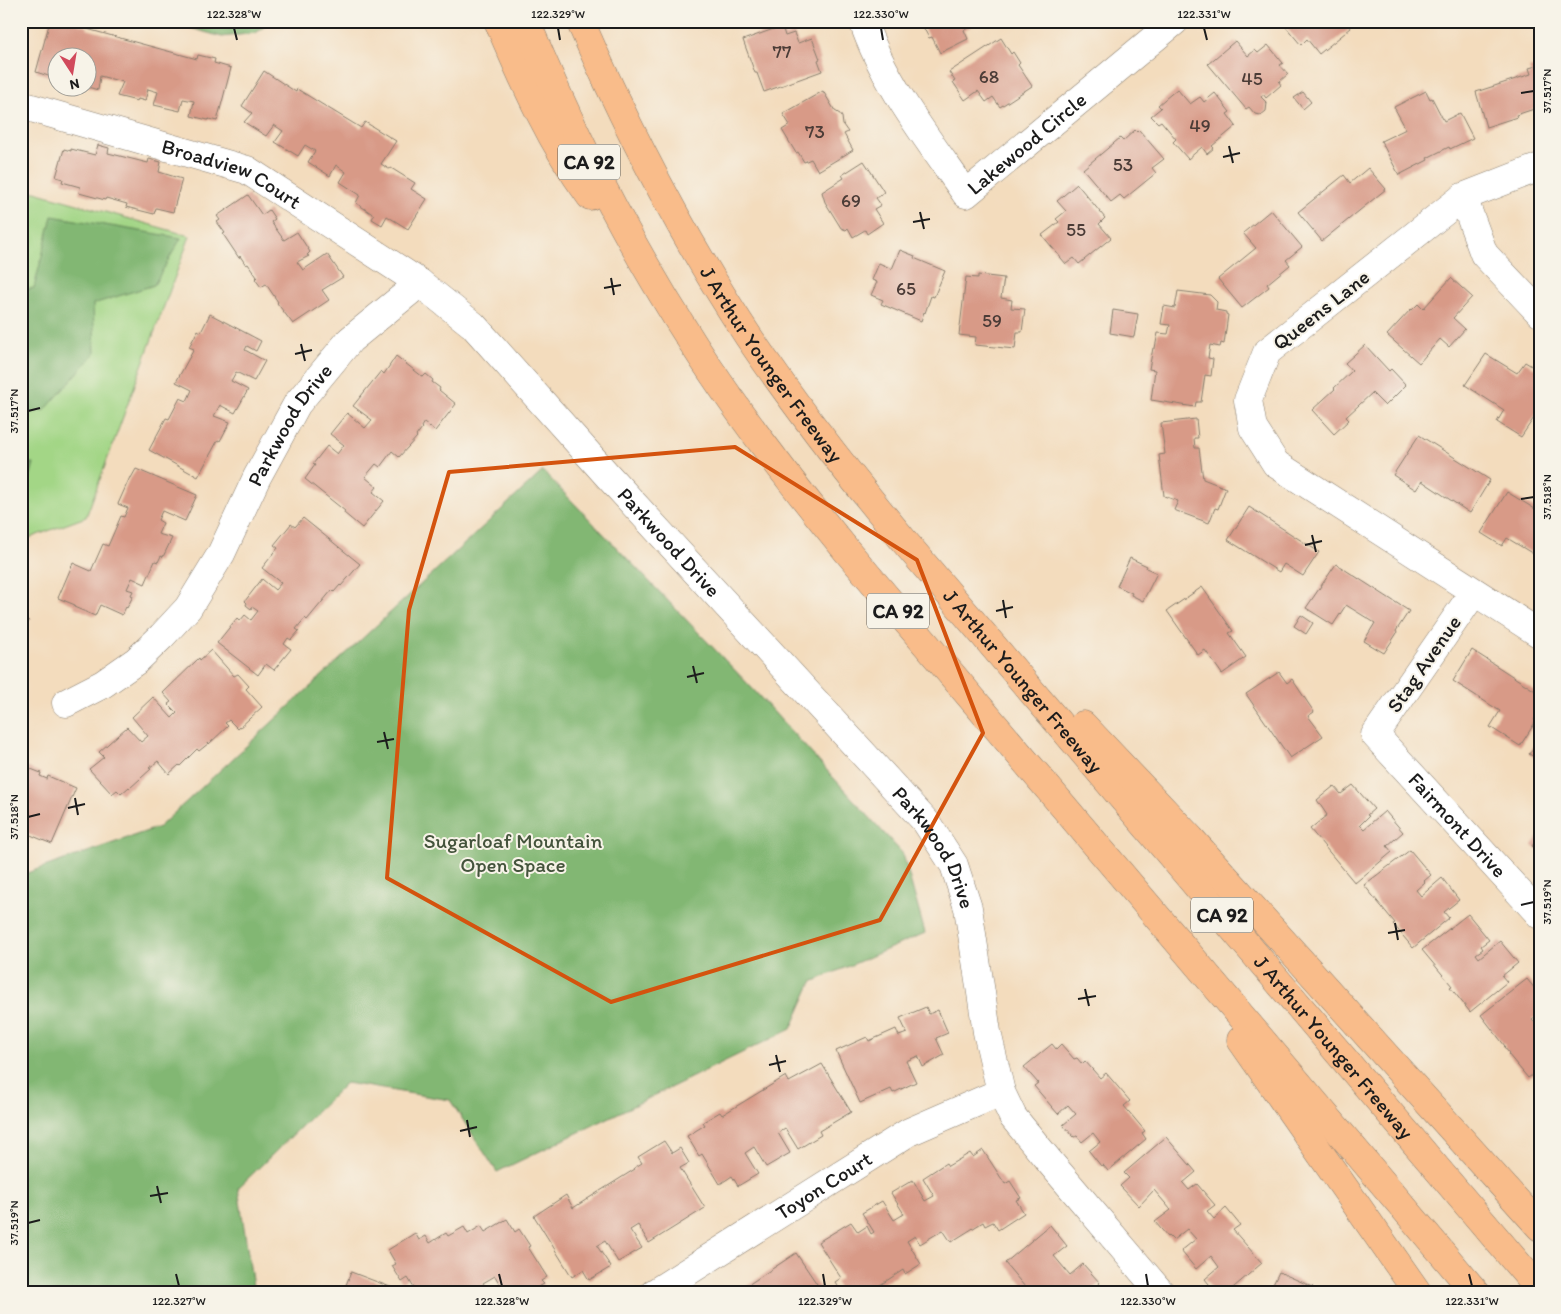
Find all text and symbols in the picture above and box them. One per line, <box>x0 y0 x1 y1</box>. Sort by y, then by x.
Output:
text: 122.328°W <box>207 7 261 21</box>
text: 122.329°W <box>531 7 585 21</box>
text: 122.330°W <box>853 7 909 21</box>
text: 122.331°W <box>1177 7 1231 21</box>
house number: 77 <box>773 40 791 63</box>
north arrow <box>48 48 98 98</box>
house number: 68 <box>979 65 999 88</box>
house number: 45 <box>1241 67 1263 90</box>
text: 37.517°N <box>1540 69 1554 113</box>
text: N <box>68 75 81 94</box>
street label: Lakewood Circle <box>962 87 1091 200</box>
house number: 49 <box>1189 114 1211 137</box>
house number: 73 <box>805 120 825 143</box>
street label: Broadview Court <box>159 133 306 214</box>
road number: CA 92 <box>558 144 620 180</box>
house number: 53 <box>1113 153 1133 176</box>
house number: 69 <box>841 189 861 212</box>
house number: 55 <box>1066 218 1086 241</box>
street label: J Arthur Younger Freeway <box>695 261 849 467</box>
street label: Queens Lane <box>1267 264 1374 355</box>
house number: 65 <box>896 277 916 300</box>
house number: 59 <box>982 309 1002 332</box>
street label: Parkwood Drive <box>242 358 337 490</box>
text: 37.517°N <box>7 389 21 433</box>
text: 37.518°N <box>1540 474 1554 520</box>
street label: Parkwood Drive <box>613 482 726 602</box>
street label: J Arthur Younger Freeway <box>938 584 1109 778</box>
road number: CA 92 <box>867 594 929 628</box>
street label: Stag Avenue <box>1381 610 1466 717</box>
street label: Fairmont Drive <box>1403 767 1512 882</box>
street label: Parkwood Drive <box>887 781 980 911</box>
text: 37.518°N <box>7 794 21 840</box>
park label: Sugarloaf Mountain Open Space <box>424 828 602 877</box>
text: 37.519°N <box>1540 879 1554 925</box>
road number: CA 92 <box>1191 898 1253 932</box>
street label: J Arthur Younger Freeway <box>1249 950 1419 1144</box>
street label: Toyon Court <box>771 1146 877 1225</box>
text: 37.519°N <box>7 1200 21 1246</box>
text: 122.327°W <box>152 1294 206 1308</box>
text: 122.328°W <box>475 1294 529 1308</box>
text: 122.329°W <box>798 1294 852 1308</box>
text: 122.330°W <box>1120 1294 1176 1308</box>
text: 122.331°W <box>1445 1294 1499 1308</box>

